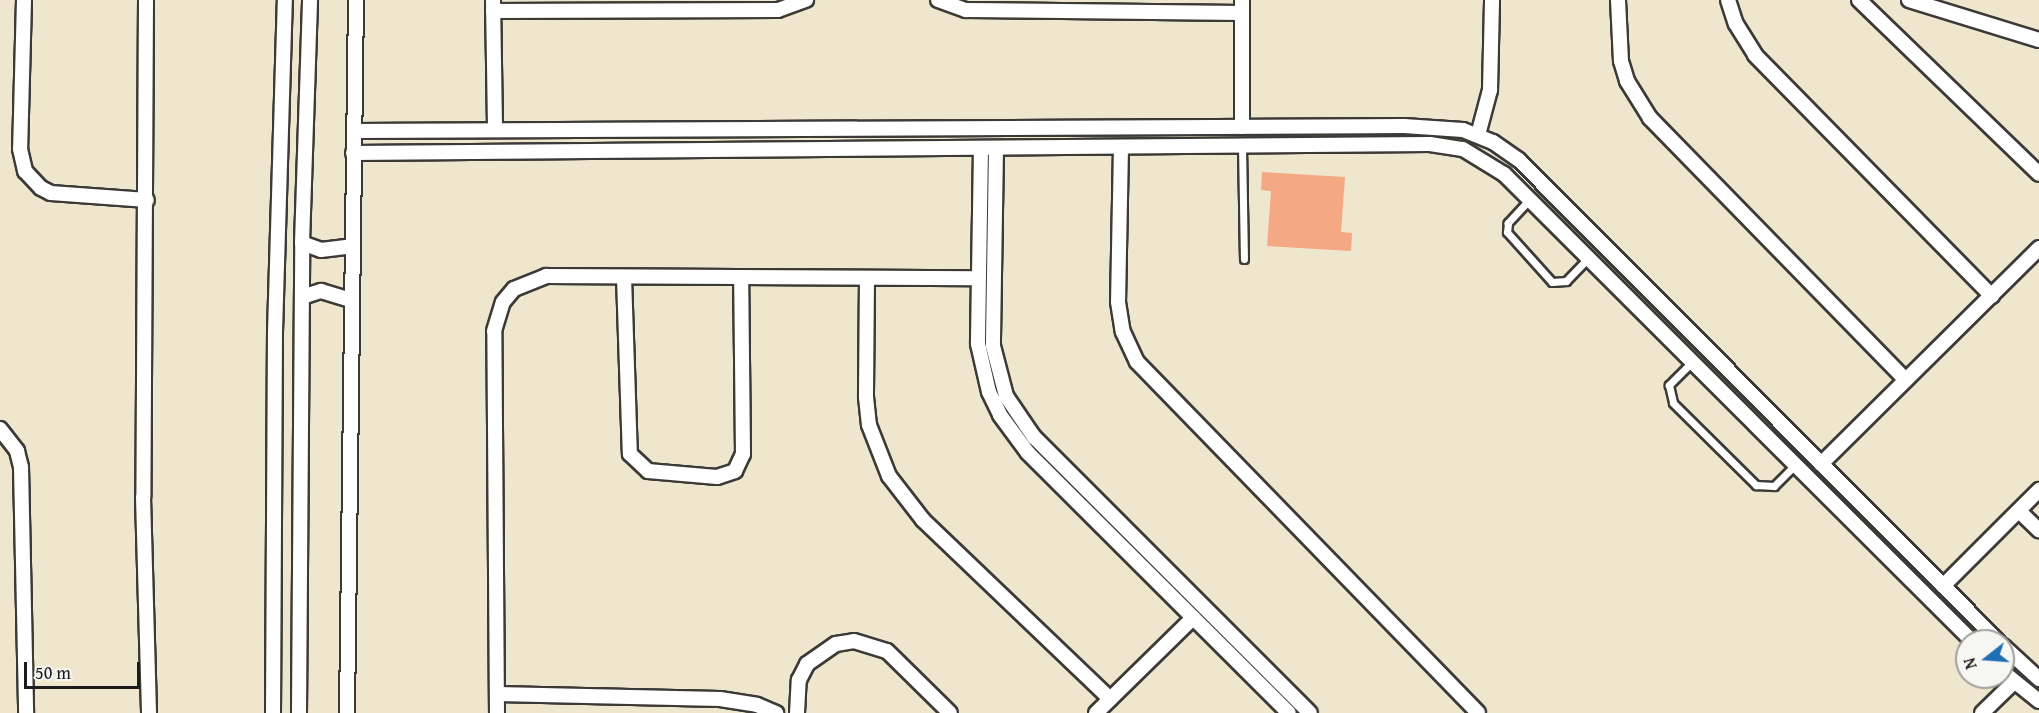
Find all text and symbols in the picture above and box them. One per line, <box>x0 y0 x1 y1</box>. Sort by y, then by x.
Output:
north arrow <box>1955 629 2015 689</box>
scale bar <box>27 650 142 688</box>
text: N <box>1957 655 1983 672</box>
text: 50 m <box>35 659 71 686</box>

